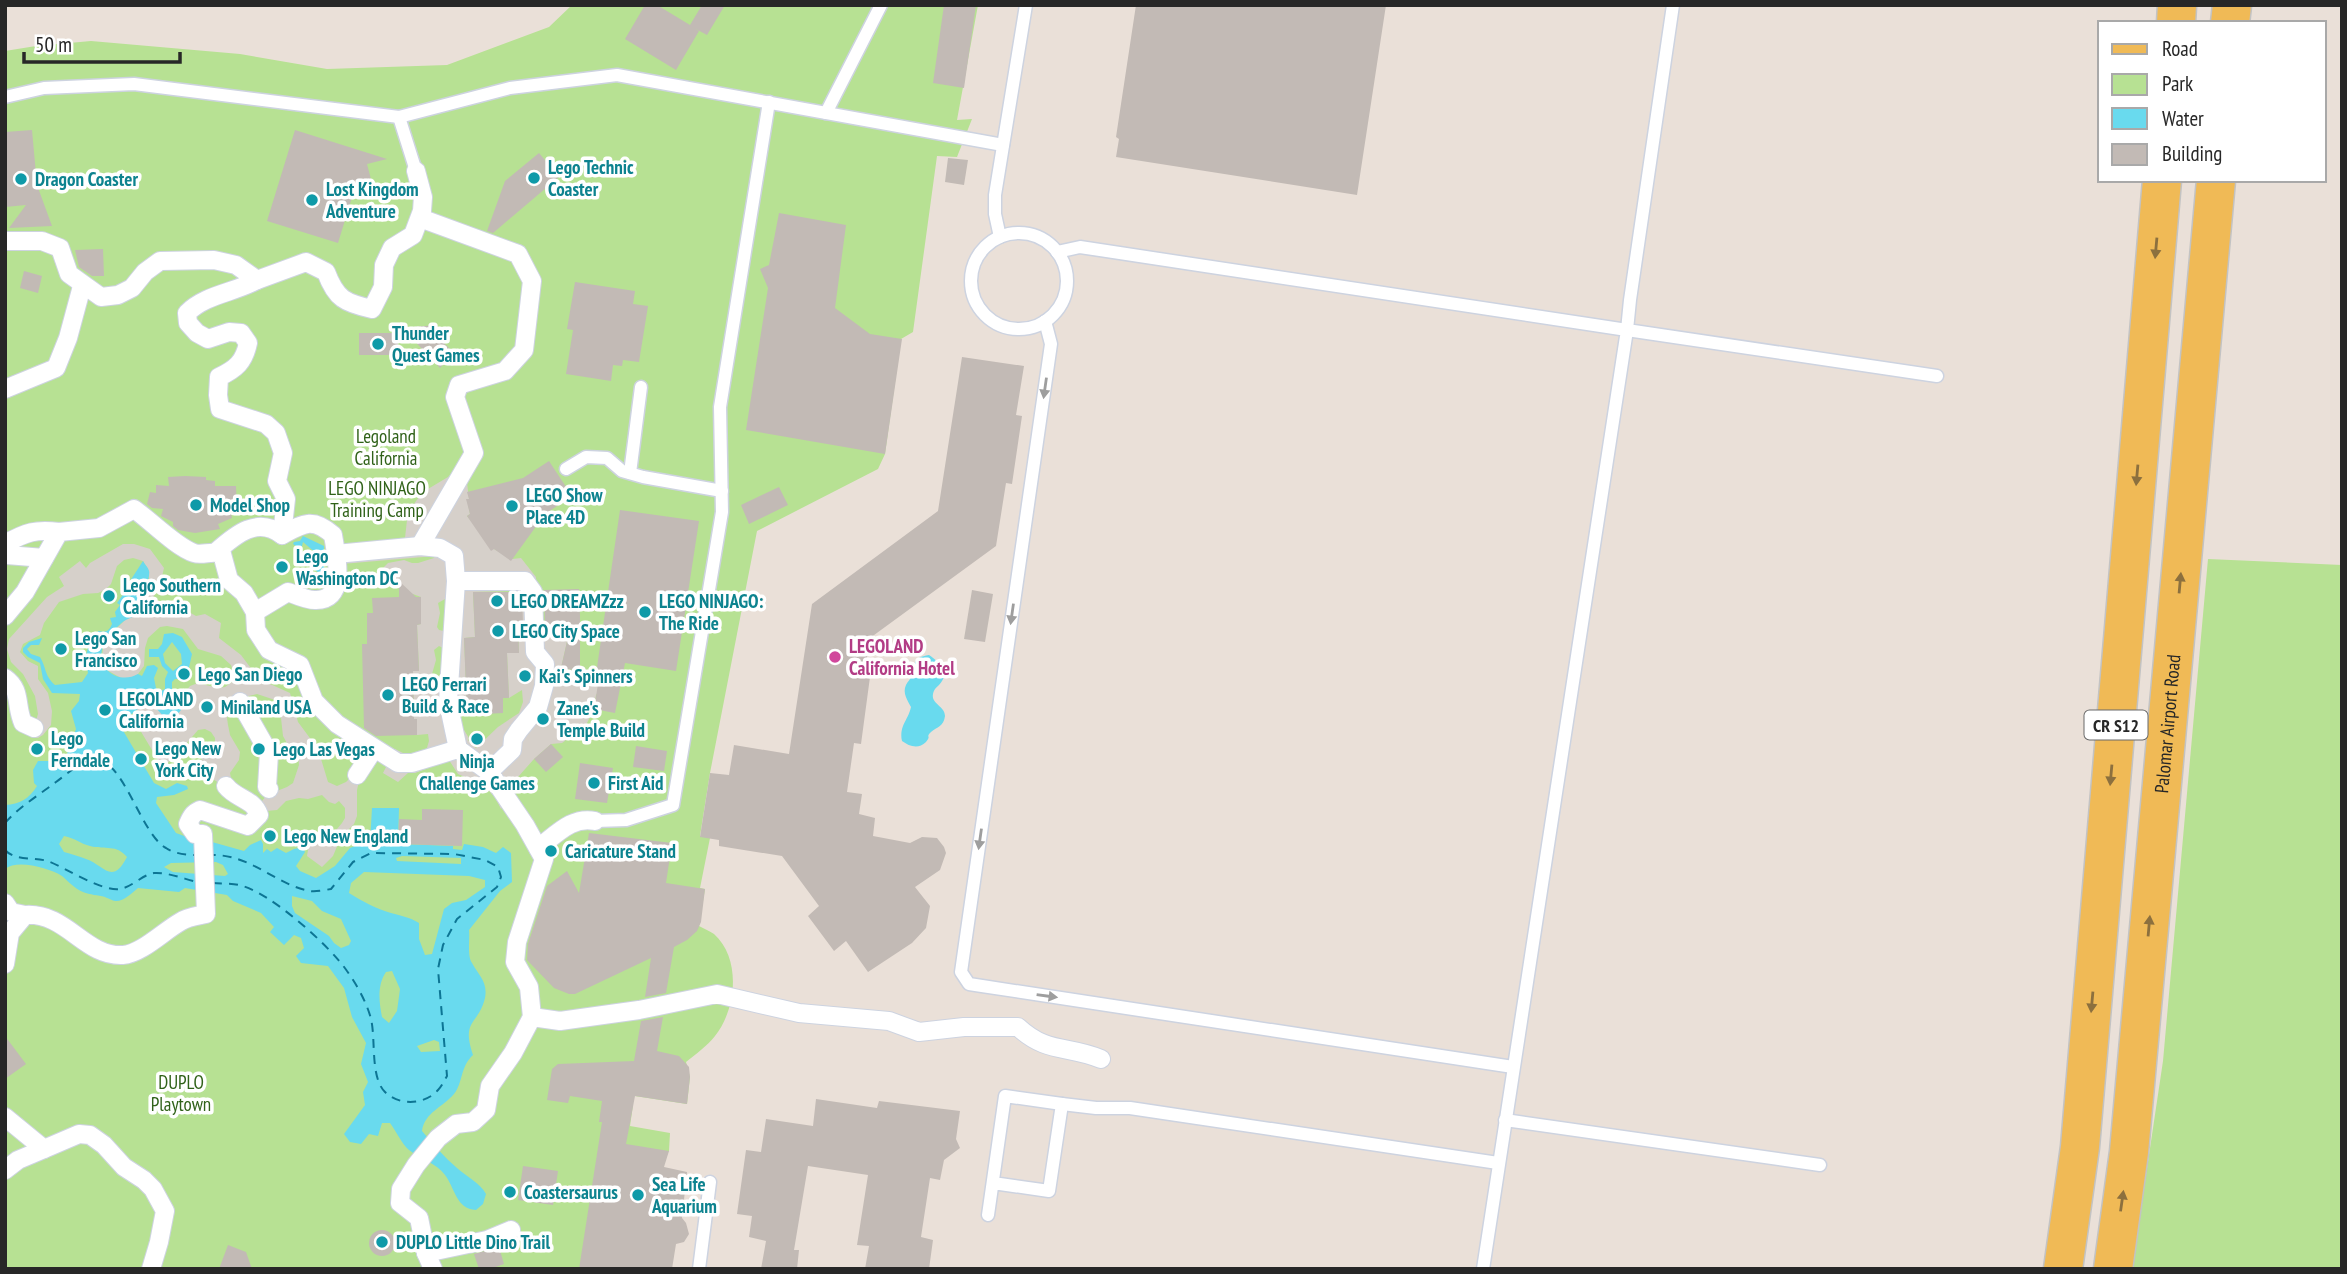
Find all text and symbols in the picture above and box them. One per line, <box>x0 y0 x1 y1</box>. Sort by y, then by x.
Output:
scale bar <box>24 21 180 65</box>
legend <box>2098 21 2326 182</box>
text: 50 m <box>35 31 72 58</box>
text: Road <box>2162 35 2198 62</box>
text: Park <box>2162 70 2193 97</box>
text: Water <box>2162 105 2204 132</box>
text: Building <box>2162 140 2222 167</box>
place label: Lego Technic Coaster <box>548 155 634 201</box>
place label: Dragon Coaster <box>35 167 138 191</box>
marker: Lego Technic Coaster <box>526 170 542 186</box>
marker: Dragon Coaster <box>13 171 29 187</box>
place label: Lost Kingdom Adventure <box>325 177 419 223</box>
marker: Lost Kingdom Adventure <box>304 192 320 208</box>
one-way arrow <box>2150 237 2161 259</box>
place label: Thunder Quest Games <box>392 321 480 367</box>
marker: Thunder Quest Games <box>370 336 386 352</box>
one-way arrow <box>1039 378 1050 400</box>
park label: Legoland California <box>355 424 417 470</box>
one-way arrow <box>2131 464 2142 486</box>
park label: LEGO NINJAGO Training Camp <box>328 476 426 522</box>
place label: LEGO Show Place 4D <box>526 483 603 529</box>
place label: Model Shop <box>210 493 290 517</box>
marker: Model Shop <box>188 497 204 513</box>
marker: LEGO Show Place 4D <box>504 498 520 514</box>
place label: Lego Washington DC <box>295 544 399 590</box>
marker: Lego Washington DC <box>274 559 290 575</box>
one-way arrow <box>2175 571 2186 593</box>
place label: Lego Southern California <box>123 573 221 619</box>
marker: Lego Southern California <box>101 588 117 604</box>
place label: LEGO DREAMZzz <box>511 589 624 613</box>
place label: LEGO NINJAGO: The Ride <box>659 589 764 635</box>
marker: LEGO DREAMZzz <box>489 593 505 609</box>
one-way arrow <box>1007 603 1018 625</box>
marker: LEGO NINJAGO: The Ride <box>637 604 653 620</box>
place label: LEGO City Space <box>512 619 620 643</box>
marker: LEGO City Space <box>490 623 506 639</box>
place label: Lego San Francisco <box>75 626 137 672</box>
place label: LEGOLAND California Hotel <box>849 634 955 680</box>
marker: Lego San Francisco <box>53 641 69 657</box>
marker: LEGOLAND California Hotel <box>827 649 843 665</box>
street label: Palomar Airport Road <box>2149 653 2185 794</box>
place label: Lego San Diego <box>198 662 303 686</box>
place label: Kai's Spinners <box>539 664 633 688</box>
marker: Lego San Diego <box>176 666 192 682</box>
marker: Kai's Spinners <box>517 668 533 684</box>
place label: LEGO Ferrari Build & Race <box>402 672 490 718</box>
place label: LEGOLAND California <box>119 687 194 733</box>
marker: LEGO Ferrari Build & Race <box>380 687 396 703</box>
place label: Miniland USA <box>221 695 312 719</box>
place label: Zane's Temple Build <box>557 696 645 742</box>
marker: Miniland USA <box>199 699 215 715</box>
marker: LEGOLAND California <box>97 702 113 718</box>
road number: CR S12 <box>2084 710 2148 740</box>
marker: Zane's Temple Build <box>535 711 551 727</box>
place label: Lego Ferndale <box>51 726 110 772</box>
marker: Ninja Challenge Games <box>469 731 485 747</box>
place label: Lego New York City <box>154 736 222 782</box>
place label: Lego Las Vegas <box>273 737 375 761</box>
marker: Lego Ferndale <box>29 741 45 757</box>
marker: Lego Las Vegas <box>251 741 267 757</box>
place label: Ninja Challenge Games <box>419 749 535 795</box>
marker: Lego New York City <box>133 751 149 767</box>
one-way arrow <box>2105 764 2116 786</box>
place label: First Aid <box>608 771 663 795</box>
marker: First Aid <box>586 775 602 791</box>
place label: Lego New England <box>284 824 408 848</box>
marker: Lego New England <box>262 828 278 844</box>
one-way arrow <box>974 828 985 850</box>
place label: Caricature Stand <box>565 839 676 863</box>
marker: Caricature Stand <box>543 843 559 859</box>
one-way arrow <box>2144 915 2155 937</box>
one-way arrow <box>1036 991 1058 1002</box>
one-way arrow <box>2086 991 2097 1013</box>
park label: DUPLO Playtown <box>151 1070 211 1116</box>
place label: Sea Life Aquarium <box>651 1172 717 1218</box>
place label: Coastersaurus <box>524 1180 618 1204</box>
marker: Coastersaurus <box>502 1184 518 1200</box>
marker: Sea Life Aquarium <box>630 1187 646 1203</box>
one-way arrow <box>2117 1190 2128 1212</box>
place label: DUPLO Little Dino Trail <box>396 1230 550 1254</box>
marker: DUPLO Little Dino Trail <box>374 1234 390 1250</box>

